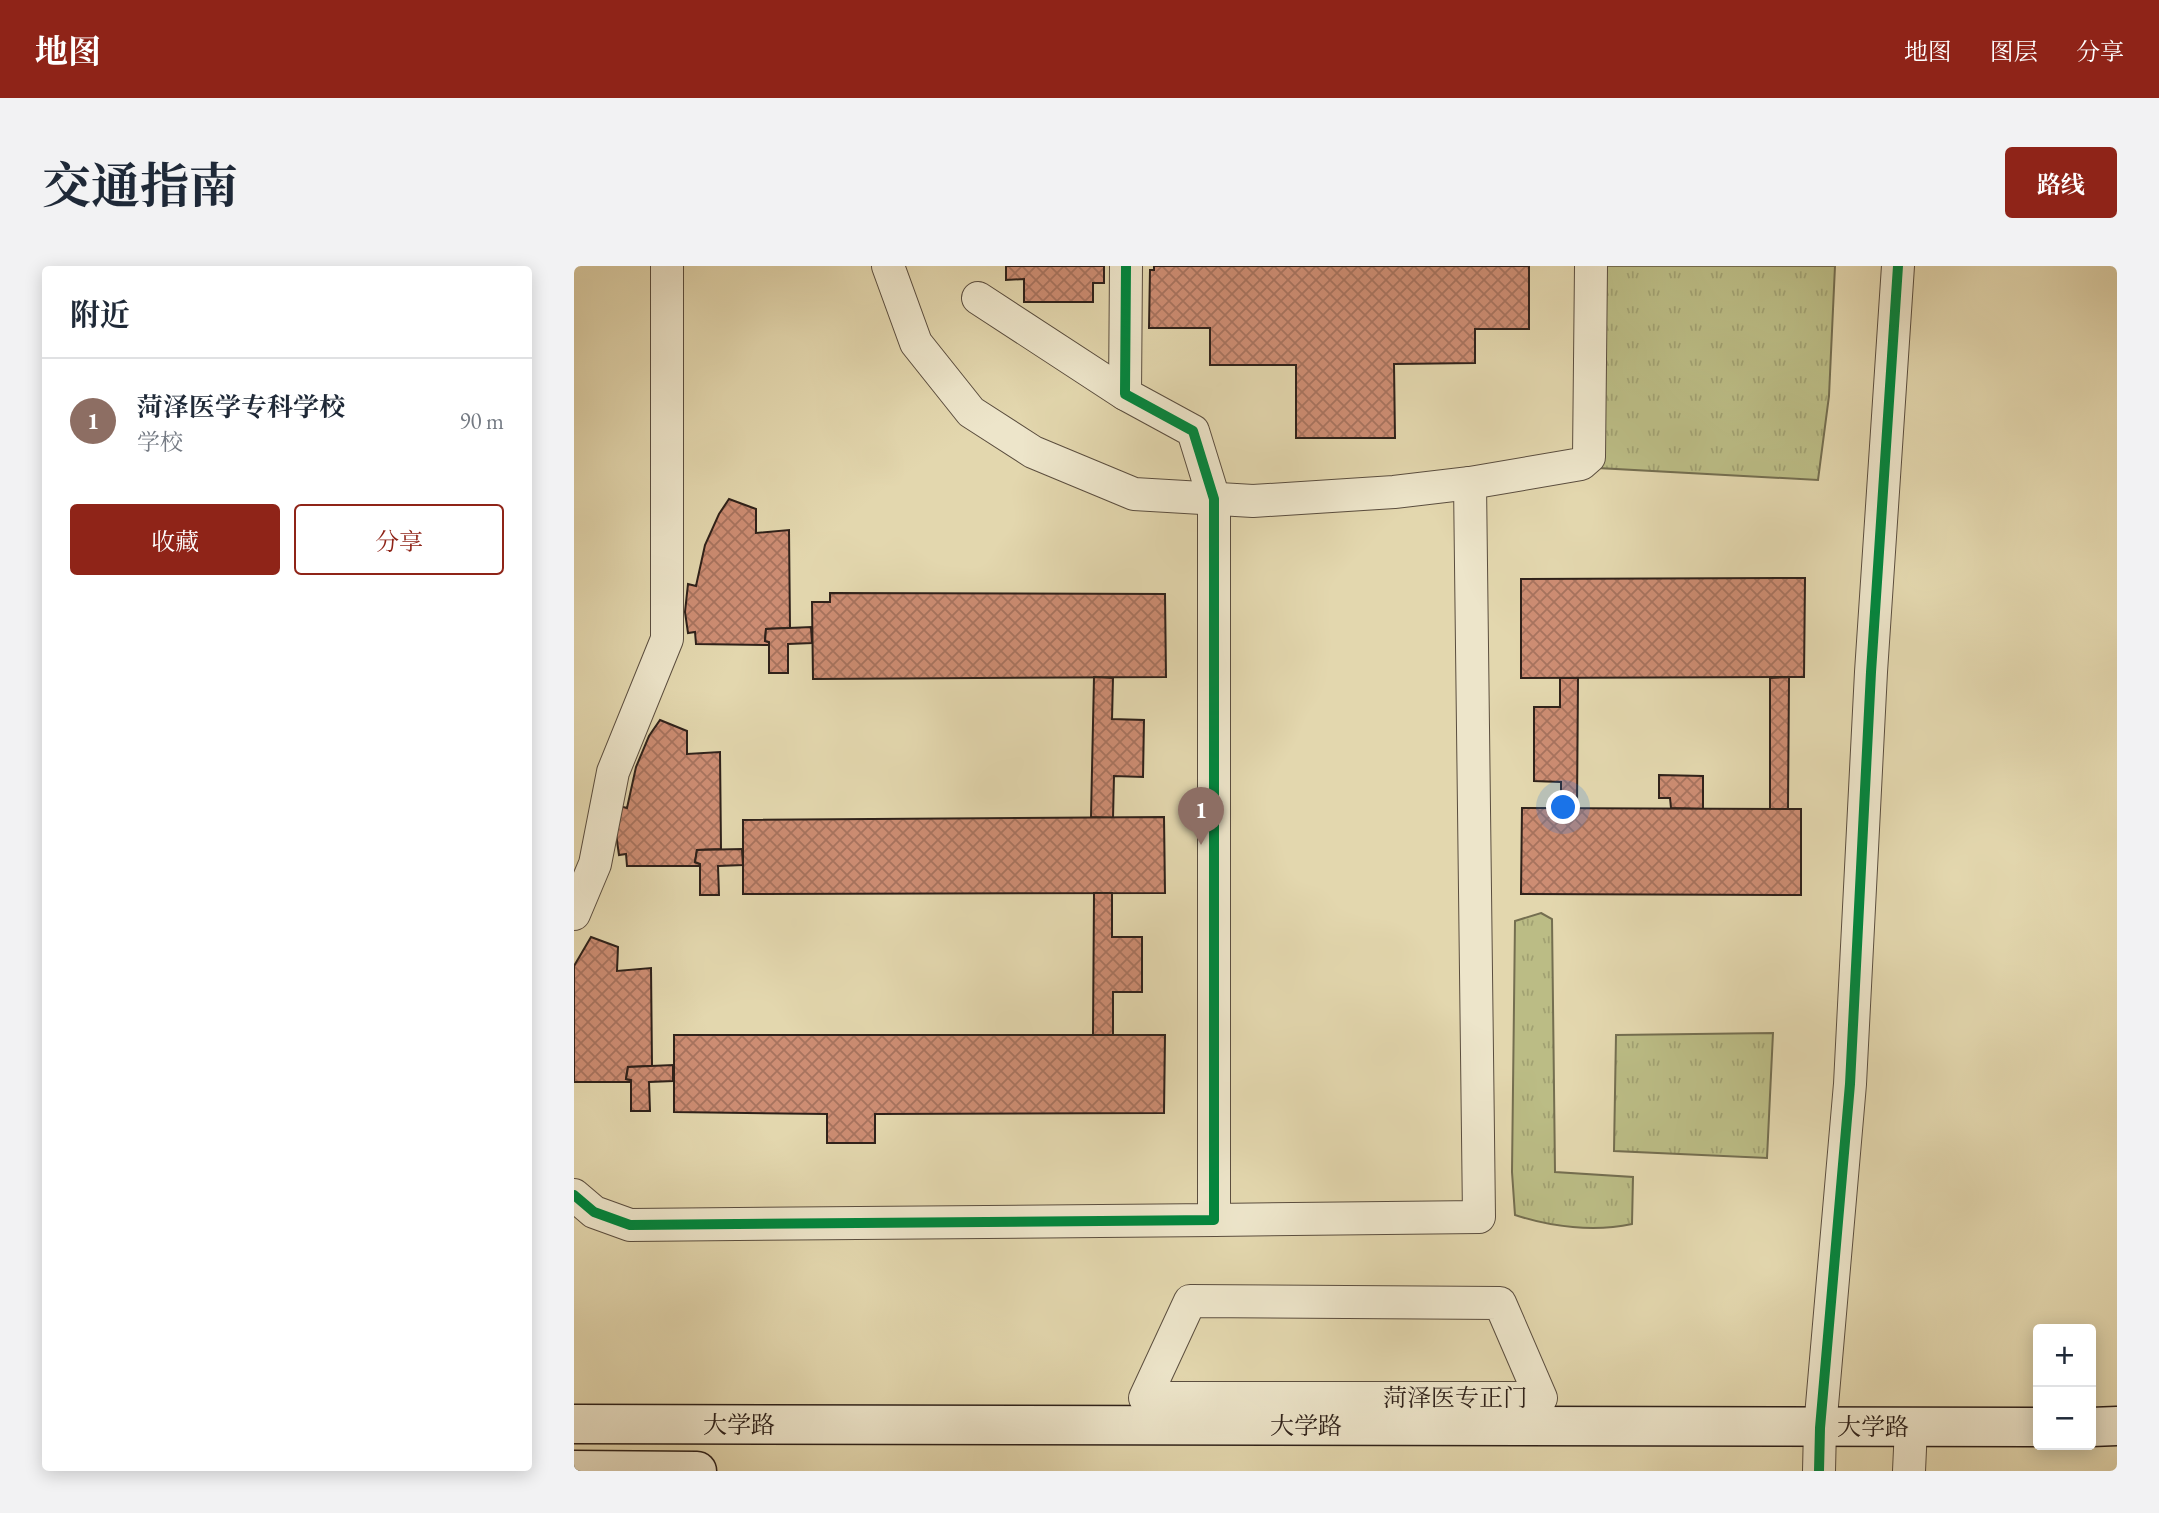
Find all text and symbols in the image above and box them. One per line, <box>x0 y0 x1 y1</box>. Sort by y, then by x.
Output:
text: 地图 <box>35 30 101 73</box>
text: 地图 <box>1904 36 1952 67</box>
text: 图层 <box>1990 36 2038 67</box>
text: 分享 <box>2076 36 2124 67</box>
button: 路线 <box>2005 147 2117 218</box>
text: 交通指南 <box>42 154 238 218</box>
text: 附近 <box>70 295 130 334</box>
text: 菏泽医学专科学校 <box>137 390 345 424</box>
text: 1 <box>87 406 99 436</box>
text: 90 m <box>459 406 504 436</box>
text: 学校 <box>137 427 183 457</box>
button: 收藏 <box>70 504 280 575</box>
button: 分享 <box>294 504 504 575</box>
pin: 1 <box>1178 787 1224 845</box>
your location <box>1546 790 1580 824</box>
map controls <box>2033 1324 2096 1450</box>
button: + <box>2033 1324 2096 1387</box>
street label: 菏泽医专正门 <box>1383 1382 1527 1413</box>
button: − <box>2033 1387 2096 1450</box>
street label: 大学路 <box>703 1409 775 1440</box>
street label: 大学路 <box>1270 1410 1342 1441</box>
street label: 大学路 <box>1837 1411 1909 1442</box>

